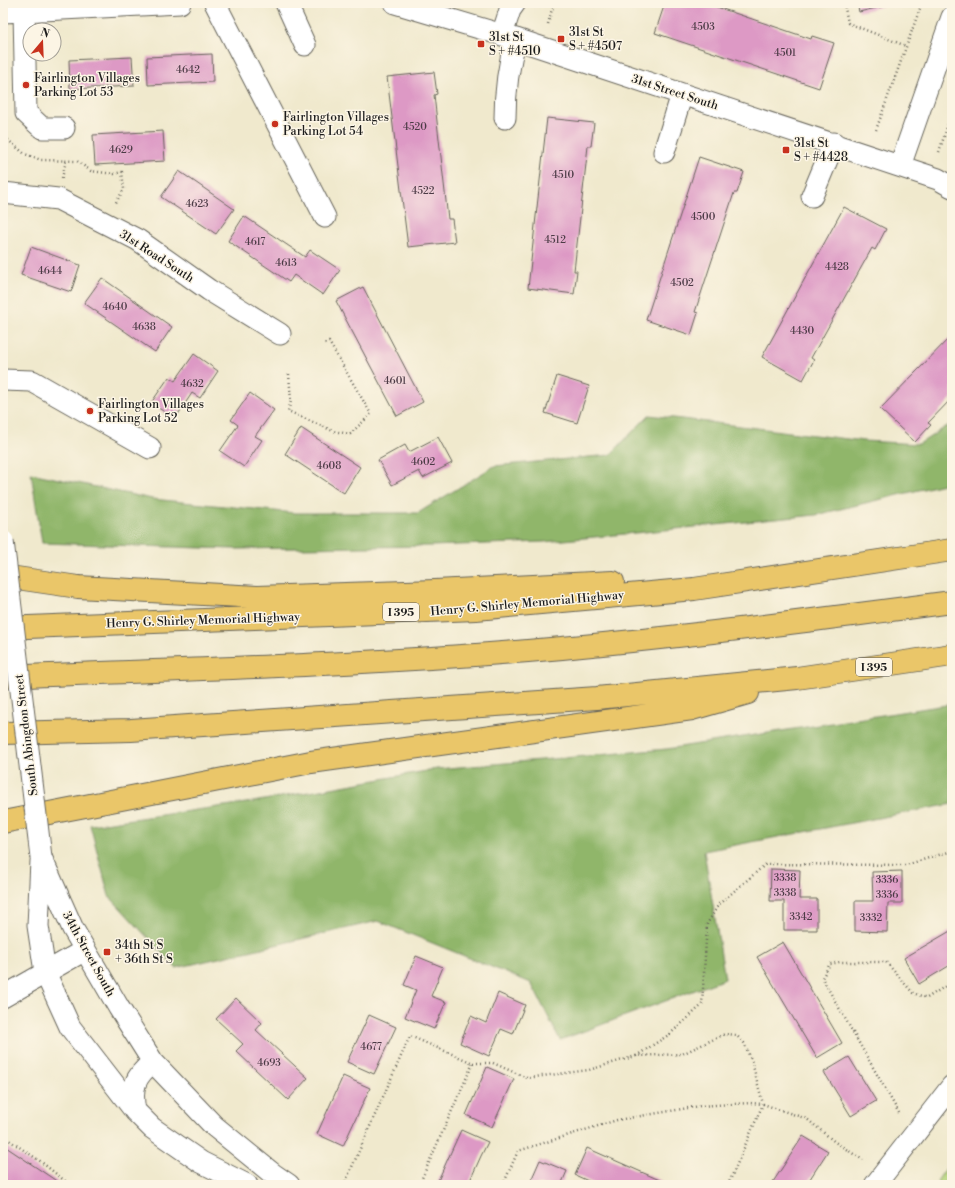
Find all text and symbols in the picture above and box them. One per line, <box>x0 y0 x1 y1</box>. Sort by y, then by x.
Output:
house number: 4503 <box>691 21 715 33</box>
north arrow <box>22 22 62 62</box>
text: N <box>39 25 52 42</box>
place label: 31st St S + #4507 <box>569 25 622 54</box>
place label: 31st St S + #4510 <box>489 30 541 59</box>
marker: 31st St S + #4507 <box>556 34 566 44</box>
marker: 31st St S + #4510 <box>476 39 486 49</box>
house number: 4501 <box>774 47 797 59</box>
house number: 4642 <box>176 64 200 76</box>
place label: Fairlington Villages Parking Lot 53 <box>34 71 140 100</box>
street label: 31st Street South <box>629 71 720 114</box>
marker: Fairlington Villages Parking Lot 53 <box>21 80 31 90</box>
place label: Fairlington Villages Parking Lot 54 <box>283 110 389 139</box>
marker: Fairlington Villages Parking Lot 54 <box>270 119 280 129</box>
house number: 4520 <box>403 121 427 133</box>
place label: 31st St S + #4428 <box>794 136 848 165</box>
house number: 4629 <box>109 144 133 156</box>
marker: 31st St S + #4428 <box>781 145 791 155</box>
house number: 4510 <box>552 169 574 181</box>
house number: 4522 <box>412 185 435 197</box>
house number: 4623 <box>185 198 209 210</box>
house number: 4500 <box>691 211 716 223</box>
street label: 31st Road South <box>117 227 197 286</box>
house number: 4512 <box>544 234 566 246</box>
house number: 4617 <box>245 236 265 248</box>
house number: 4613 <box>275 257 297 269</box>
house number: 4428 <box>825 261 849 273</box>
house number: 4644 <box>38 265 62 277</box>
house number: 4502 <box>670 277 694 289</box>
house number: 4640 <box>103 301 128 313</box>
house number: 4638 <box>132 321 156 333</box>
house number: 4430 <box>790 325 814 337</box>
house number: 4601 <box>384 375 407 387</box>
house number: 4632 <box>180 378 204 390</box>
place label: Fairlington Villages Parking Lot 52 <box>98 397 204 426</box>
marker: Fairlington Villages Parking Lot 52 <box>85 406 95 416</box>
house number: 4602 <box>411 456 435 468</box>
house number: 4608 <box>317 460 341 472</box>
street label: Henry G. Shirley Memorial Highway <box>430 588 625 619</box>
road number: I 395 <box>383 603 419 621</box>
street label: Henry G. Shirley Memorial Highway <box>106 610 300 631</box>
road number: I 395 <box>856 658 892 676</box>
street label: South Abingdon Street <box>11 673 41 797</box>
house number: 3338 <box>774 872 796 884</box>
house number: 3336 <box>876 874 898 886</box>
house number: 3338 <box>774 887 796 899</box>
house number: 3336 <box>876 889 898 901</box>
street label: 34th Street South <box>59 909 118 999</box>
house number: 3342 <box>790 911 813 923</box>
house number: 3332 <box>860 912 882 924</box>
place label: 34th St S + 36th St S <box>115 938 173 967</box>
marker: 34th St S + 36th St S <box>102 947 112 957</box>
house number: 4677 <box>360 1041 382 1053</box>
house number: 4693 <box>257 1057 281 1069</box>

